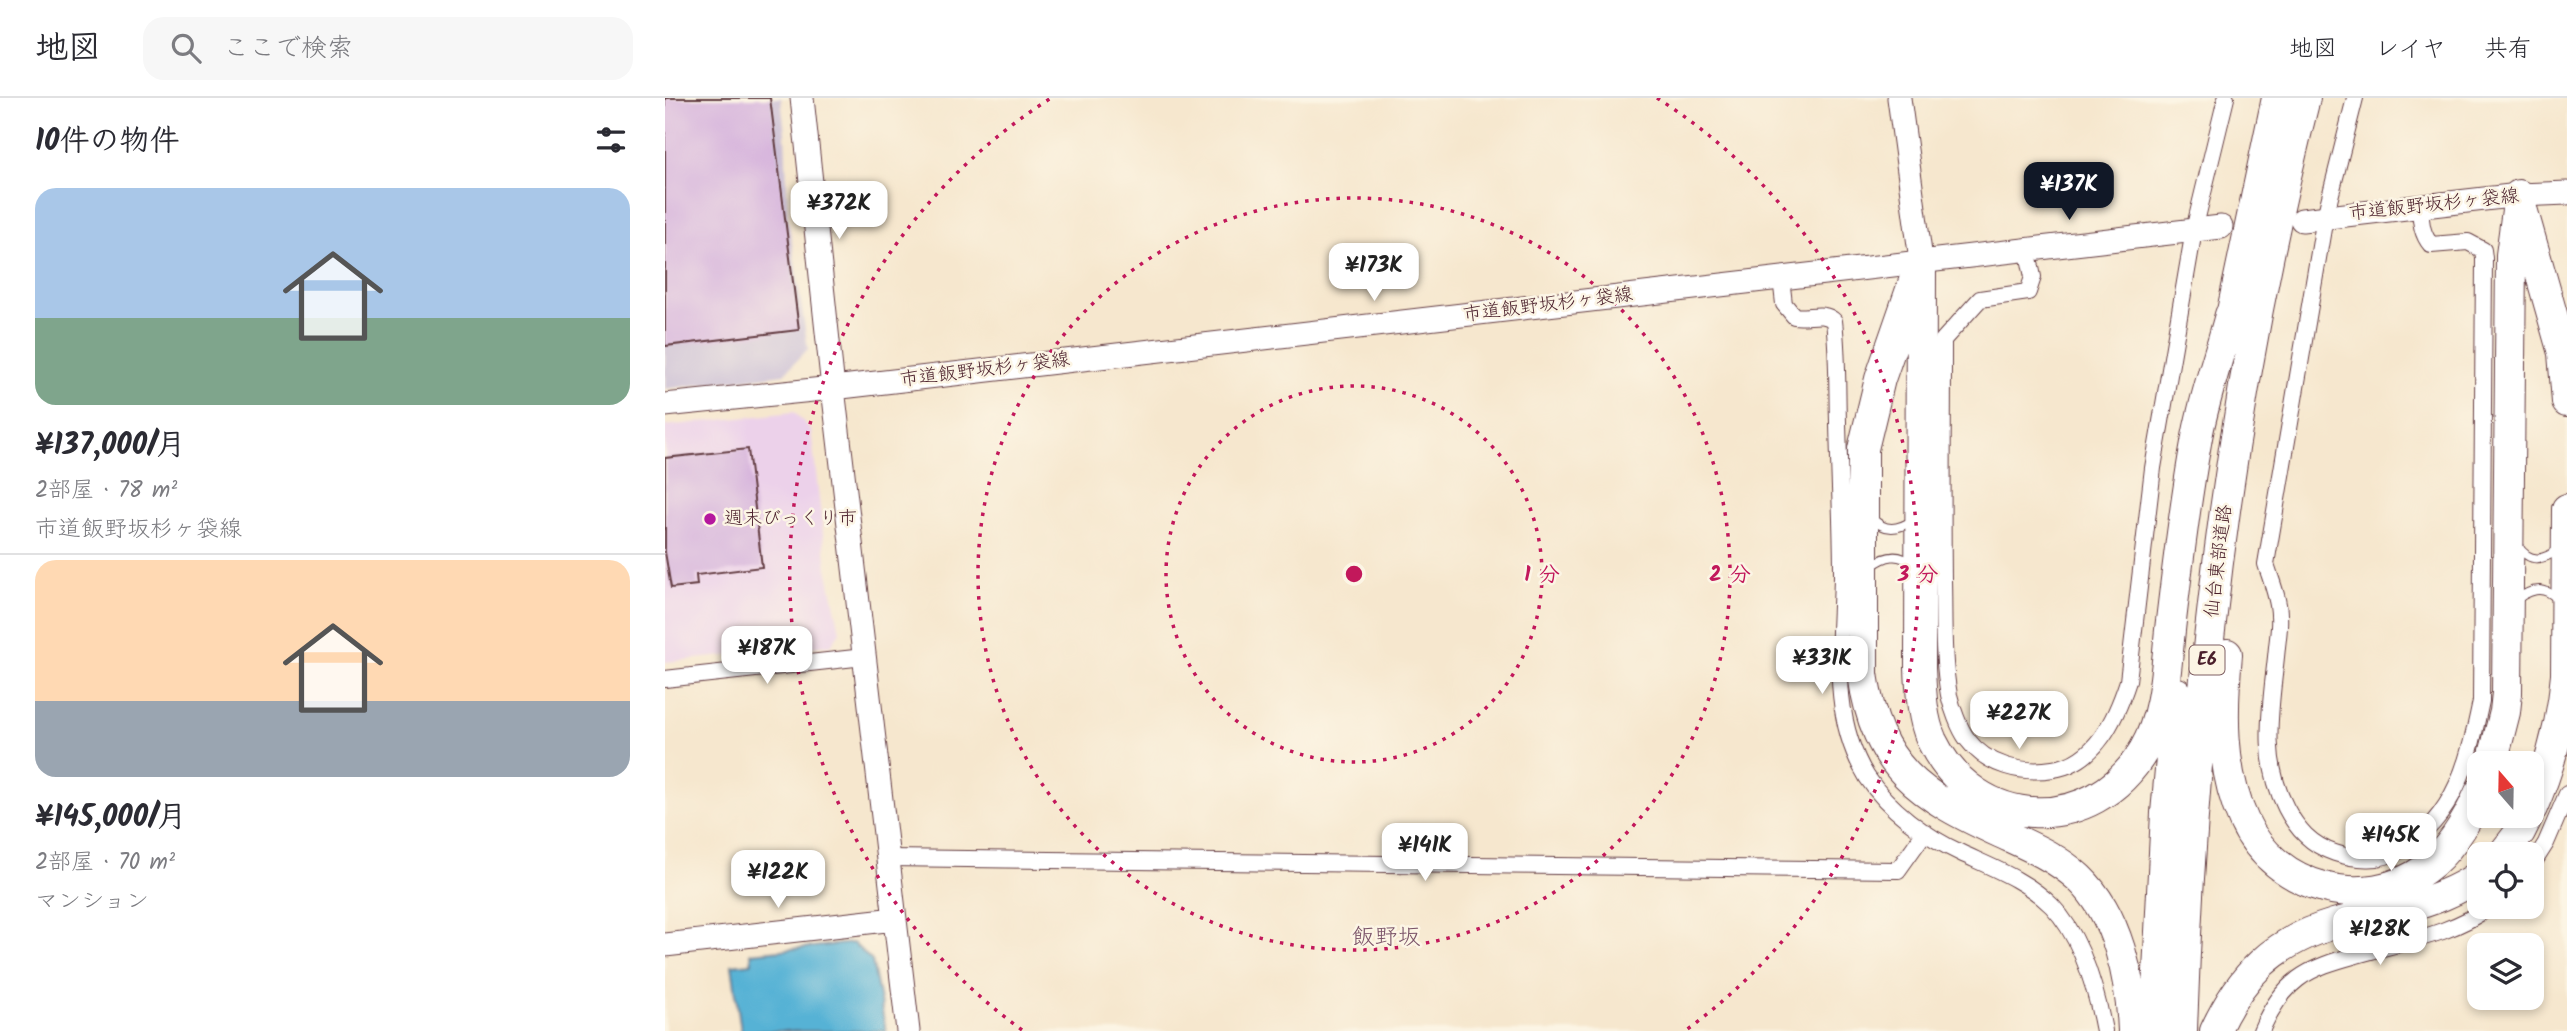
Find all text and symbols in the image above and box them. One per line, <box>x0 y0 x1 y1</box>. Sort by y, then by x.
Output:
search box <box>143 17 633 80</box>
text: 地図 <box>35 23 101 76</box>
text: ここで検索 <box>223 28 353 70</box>
icon: search <box>167 29 205 67</box>
text: 地図 <box>2289 30 2337 69</box>
text: レイヤ <box>2375 30 2446 69</box>
text: 共有 <box>2484 30 2532 69</box>
text: 10件の物件 <box>35 118 179 166</box>
icon: filters <box>592 121 630 159</box>
pin: ¥137K <box>2020 162 2118 222</box>
text: ¥137K <box>2040 167 2098 203</box>
pin: ¥372K <box>790 181 888 241</box>
street label: 市道飯野坂杉ヶ袋線 <box>2347 181 2521 229</box>
text: ¥372K <box>807 186 871 222</box>
icon: home <box>270 233 396 359</box>
pin: ¥173K <box>1325 244 1423 303</box>
text: ¥173K <box>1345 248 1403 284</box>
street label: 市道飯野坂杉ヶ袋線 <box>1461 280 1635 330</box>
street label: 市道飯野坂杉ヶ袋線 <box>898 345 1072 395</box>
text: ¥137,000/月 <box>35 422 186 470</box>
text: 2部屋 · 78 m² <box>35 473 177 509</box>
street label: 仙台東部道路 <box>2197 503 2241 619</box>
place label: 週末びっくり市 <box>724 504 857 534</box>
marker: 週末びっくり市 <box>702 511 718 527</box>
text: 市道飯野坂杉ヶ袋線 <box>35 512 242 548</box>
text: 1 分 <box>1524 559 1560 592</box>
text: 2 分 <box>1709 559 1751 592</box>
text: 3 分 <box>1897 559 1938 592</box>
centre of rings <box>1342 562 1366 586</box>
icon: home <box>270 605 396 731</box>
pin: ¥187K <box>718 626 816 686</box>
text: ¥187K <box>737 631 797 667</box>
pin: ¥331K <box>1773 636 1871 696</box>
text: ¥331K <box>1792 641 1852 677</box>
road number: E6 <box>2189 646 2225 674</box>
pin: ¥227K <box>1970 692 2068 751</box>
text: ¥227K <box>1986 696 2052 732</box>
north arrow <box>2467 751 2545 828</box>
map controls <box>2467 751 2544 1010</box>
text: ¥145,000/月 <box>35 794 187 842</box>
pin: ¥145K <box>2342 814 2440 873</box>
text: ¥145K <box>2361 818 2421 854</box>
pin: ¥141K <box>1376 824 1474 883</box>
text: ¥141K <box>1398 828 1452 864</box>
button: locate <box>2467 842 2544 919</box>
text: 2部屋 · 70 m² <box>35 845 175 881</box>
pin: ¥122K <box>729 850 827 910</box>
text: ¥122K <box>747 855 809 891</box>
text: マンション <box>35 884 149 920</box>
pin: ¥128K <box>2331 908 2429 967</box>
text: ¥128K <box>2349 912 2411 948</box>
district label: 飯野坂 <box>1352 920 1421 956</box>
button: layers <box>2467 933 2544 1010</box>

